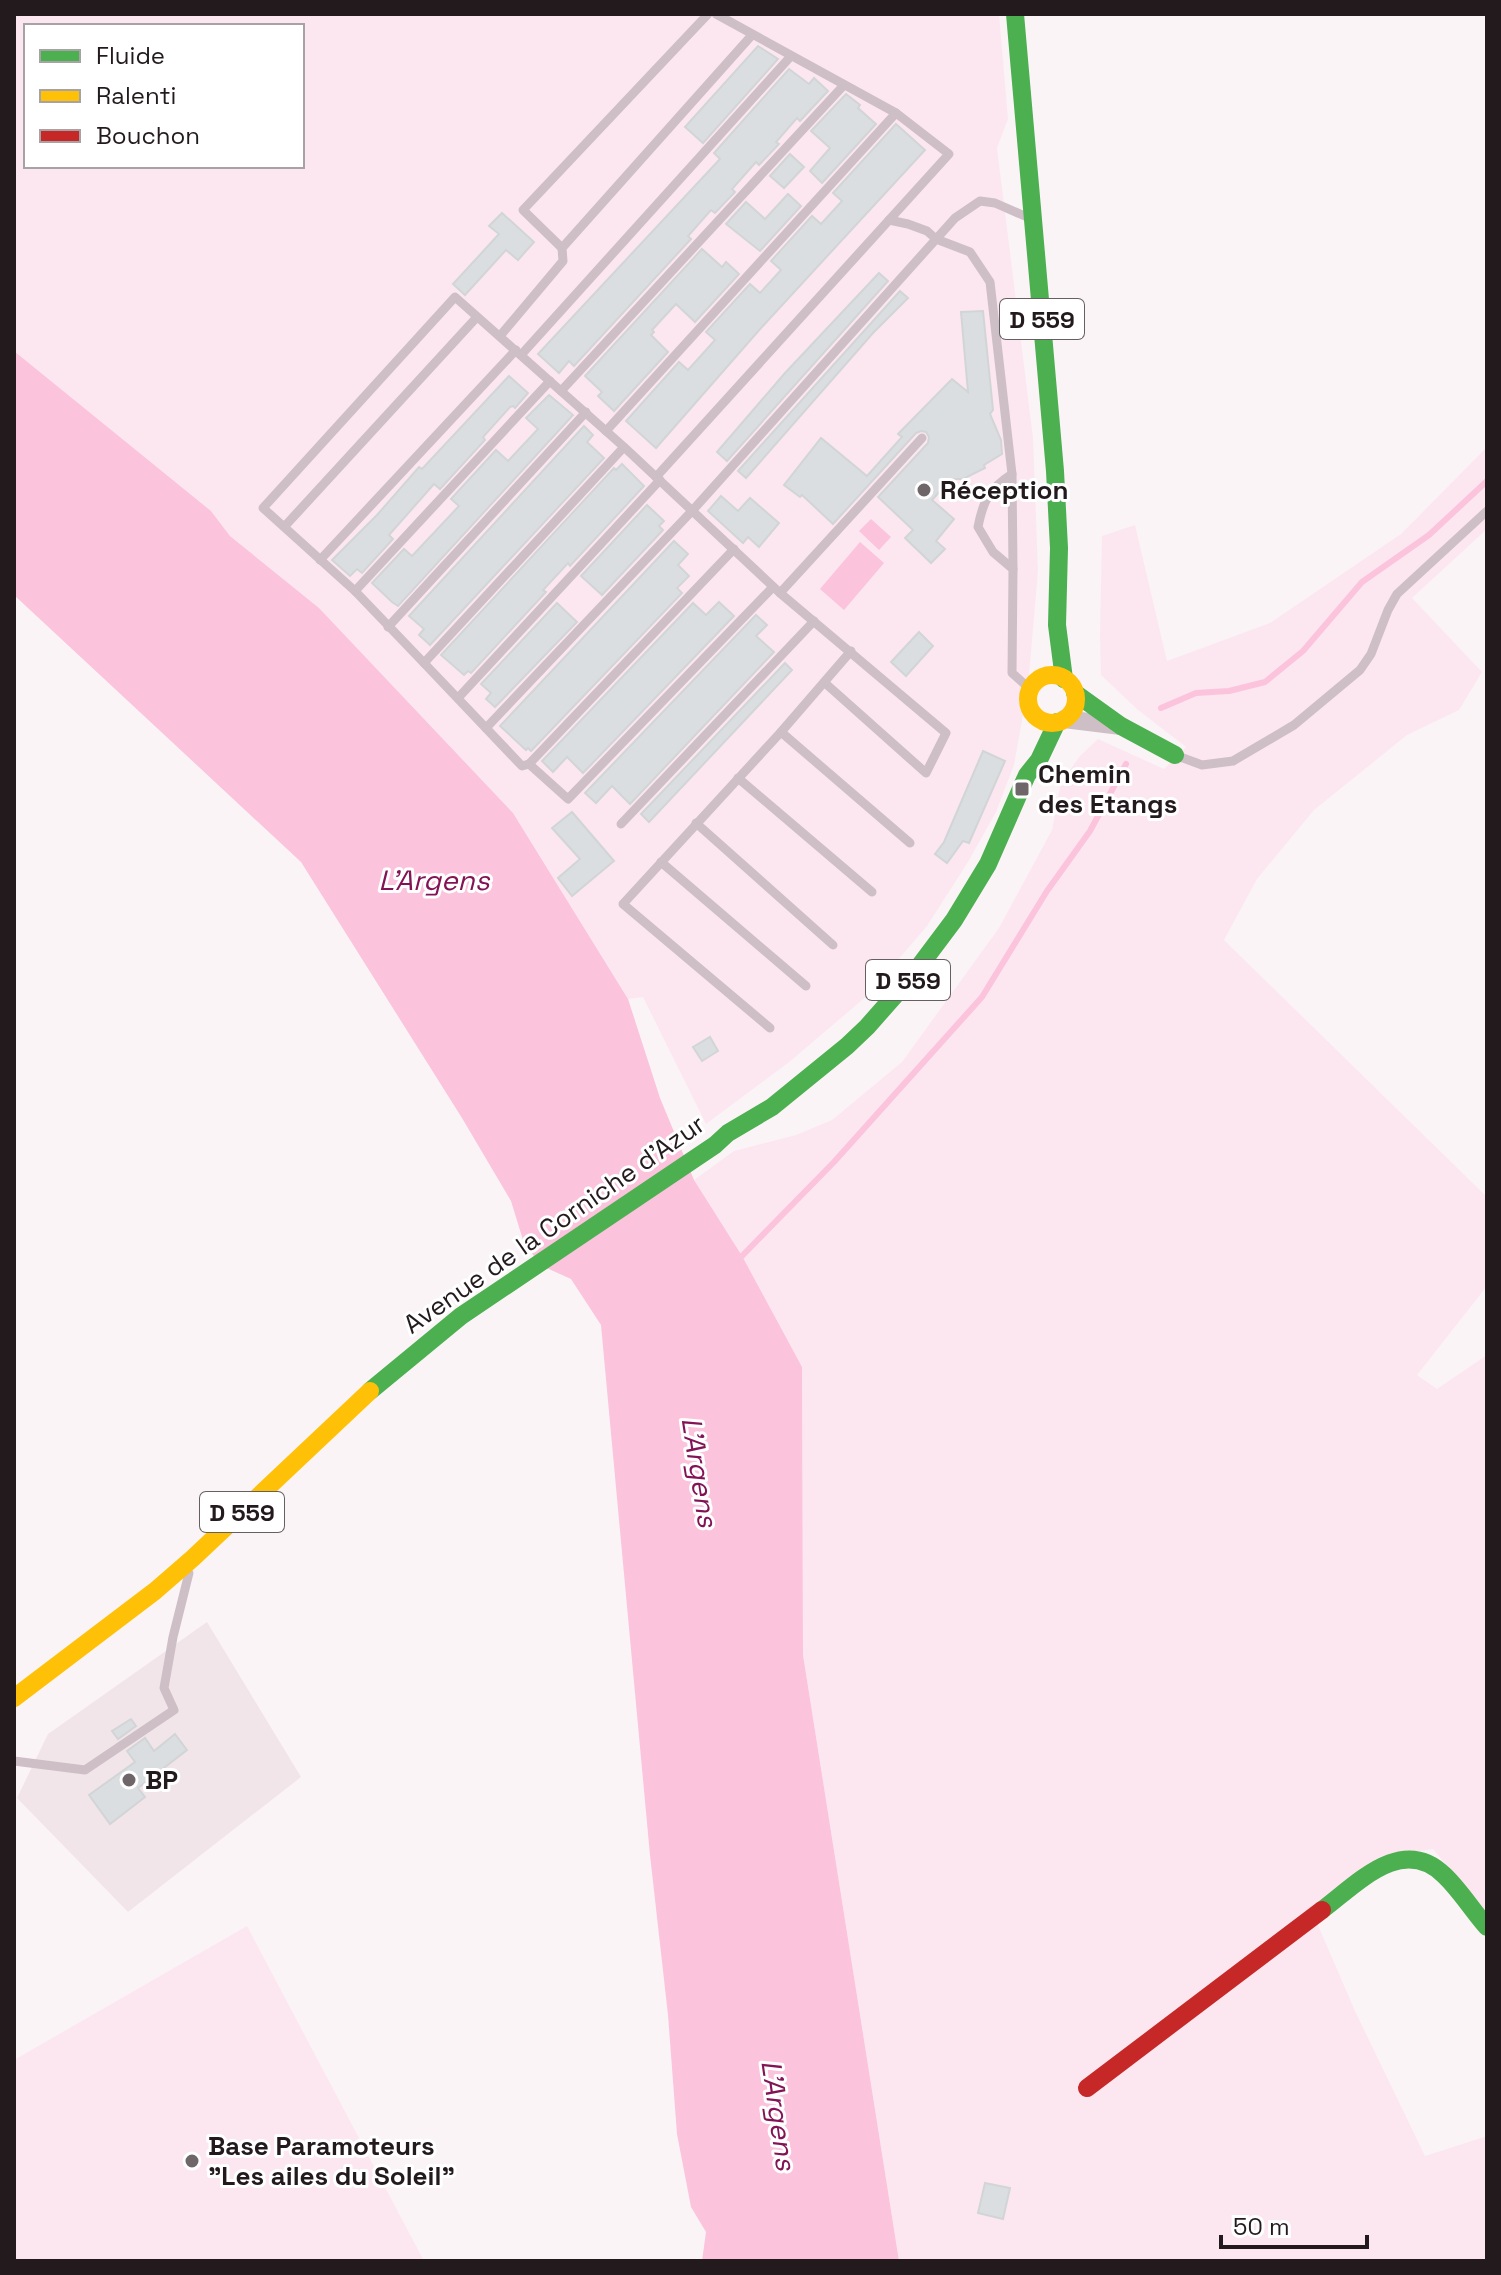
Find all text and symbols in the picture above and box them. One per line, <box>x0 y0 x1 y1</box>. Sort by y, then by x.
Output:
legend <box>24 24 304 168</box>
text: Fluide <box>96 40 165 71</box>
text: Ralenti <box>96 80 176 111</box>
text: Bouchon <box>96 120 200 151</box>
road number: D 559 <box>1000 299 1084 339</box>
place label: Réception <box>940 473 1069 507</box>
marker: Réception <box>915 481 933 499</box>
place label: Chemin des Etangs <box>1038 757 1177 821</box>
marker: Chemin des Etangs <box>1013 780 1031 798</box>
water label: L'Argens <box>378 862 491 898</box>
road number: D 559 <box>866 960 950 1000</box>
street label: Avenue de la Corniche d'Azur <box>397 1107 711 1341</box>
water label: L'Argens <box>674 1414 727 1531</box>
road number: D 559 <box>200 1492 284 1532</box>
place label: BP <box>145 1763 178 1797</box>
marker: BP <box>120 1771 138 1789</box>
water label: L'Argens <box>753 2057 805 2174</box>
place label: Base Paramoteurs "Les ailes du Soleil" <box>208 2129 455 2193</box>
marker: Base Paramoteurs "Les ailes du Soleil" <box>183 2152 201 2170</box>
scale bar <box>1221 2199 1367 2249</box>
text: 50 m <box>1233 2211 1290 2242</box>

